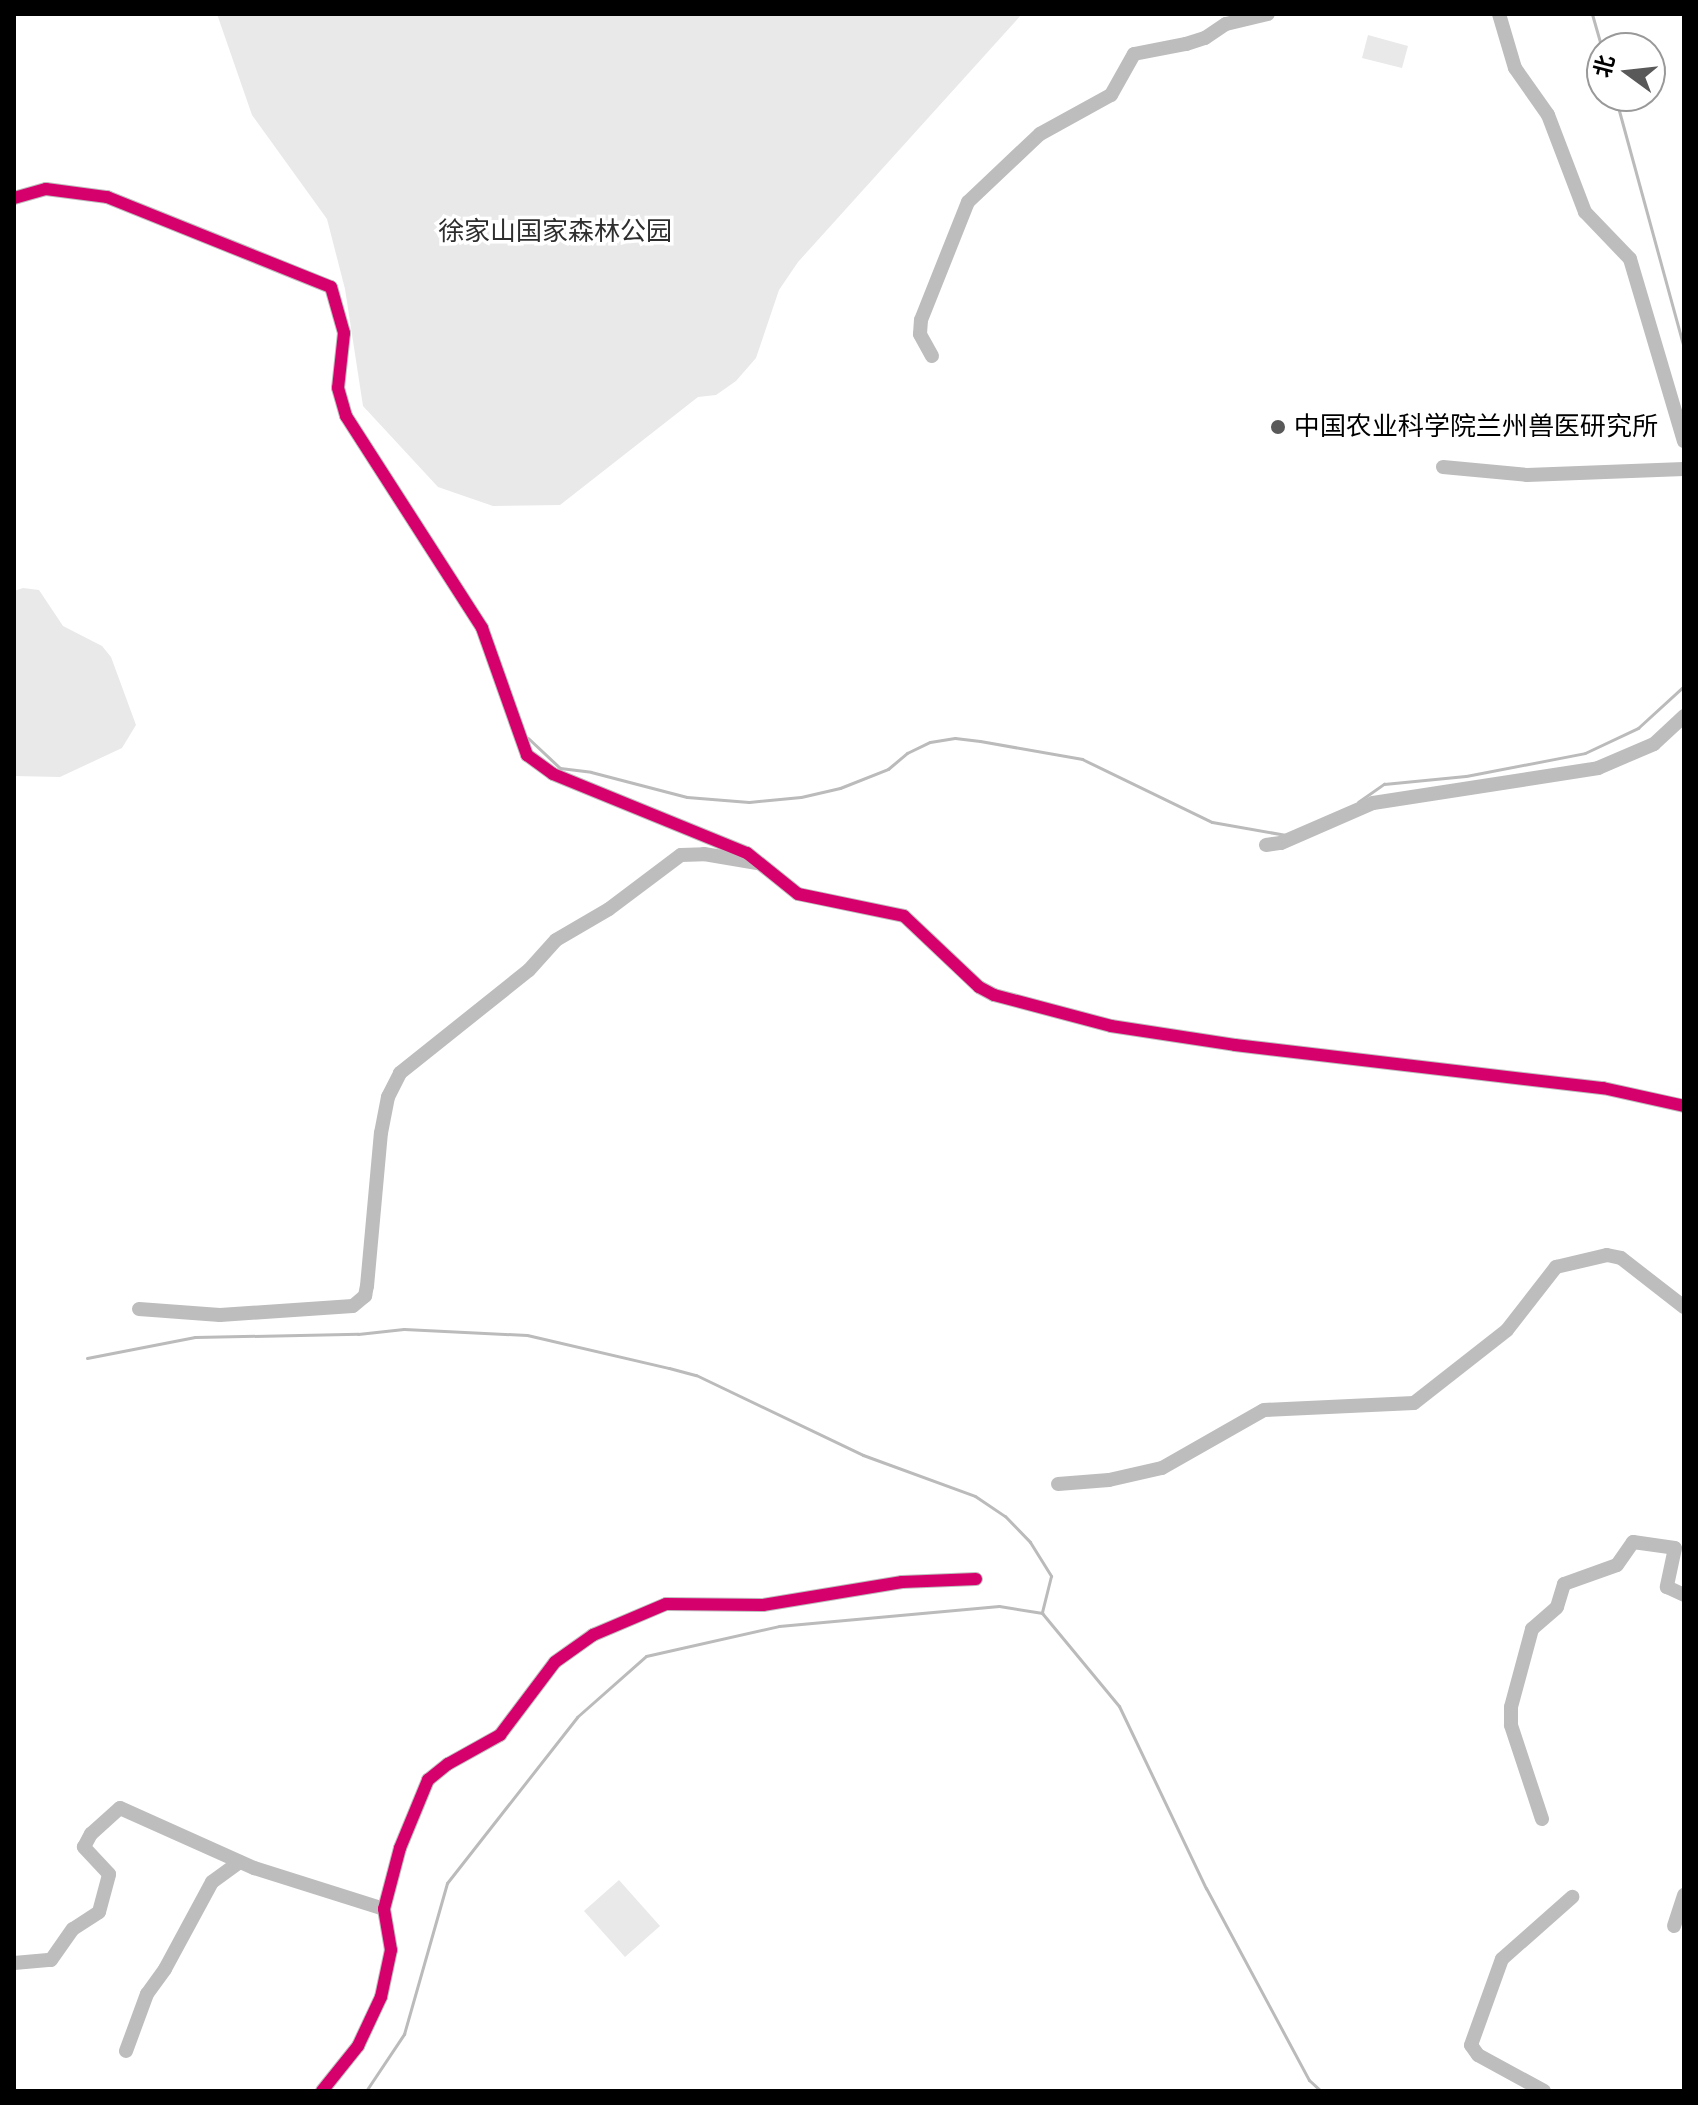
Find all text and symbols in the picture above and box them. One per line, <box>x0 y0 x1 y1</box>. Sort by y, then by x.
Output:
north arrow <box>1586 32 1666 112</box>
text: 北 <box>1586 52 1623 81</box>
park label: 徐家山国家森林公园 <box>438 216 672 248</box>
place label: 中国农业科学院兰州兽医研究所 <box>1294 411 1658 443</box>
marker: 中国农业科学院兰州兽医研究所 <box>1269 418 1287 436</box>

